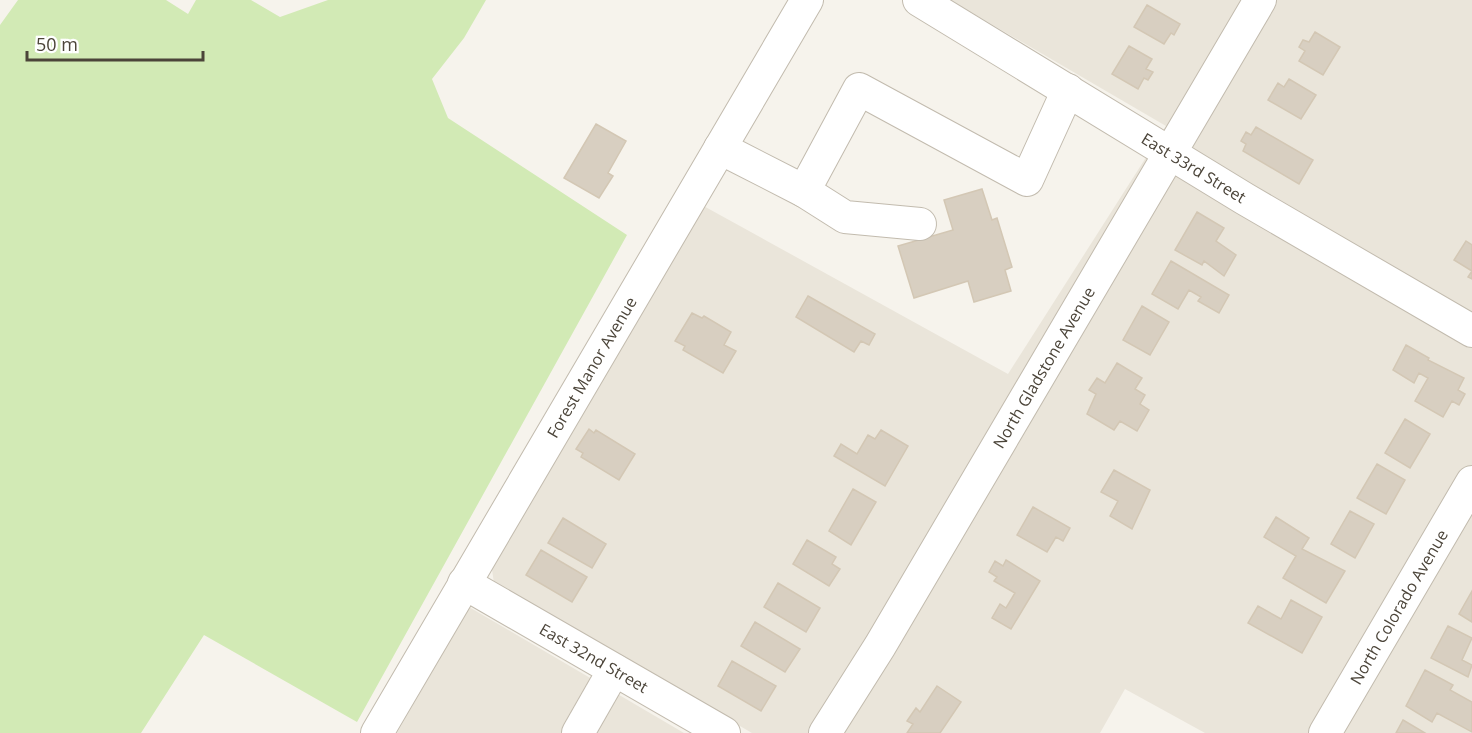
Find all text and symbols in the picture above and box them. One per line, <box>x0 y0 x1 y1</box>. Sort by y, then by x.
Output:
scale bar <box>27 24 202 62</box>
text: 50 m <box>36 32 78 56</box>
street label: East 33rd Street <box>1137 127 1251 208</box>
street label: North Gladstone Avenue <box>988 283 1100 452</box>
street label: Forest Manor Avenue <box>542 293 642 442</box>
street label: North Colorado Avenue <box>1345 526 1453 689</box>
street label: East 32nd Street <box>536 618 653 698</box>

